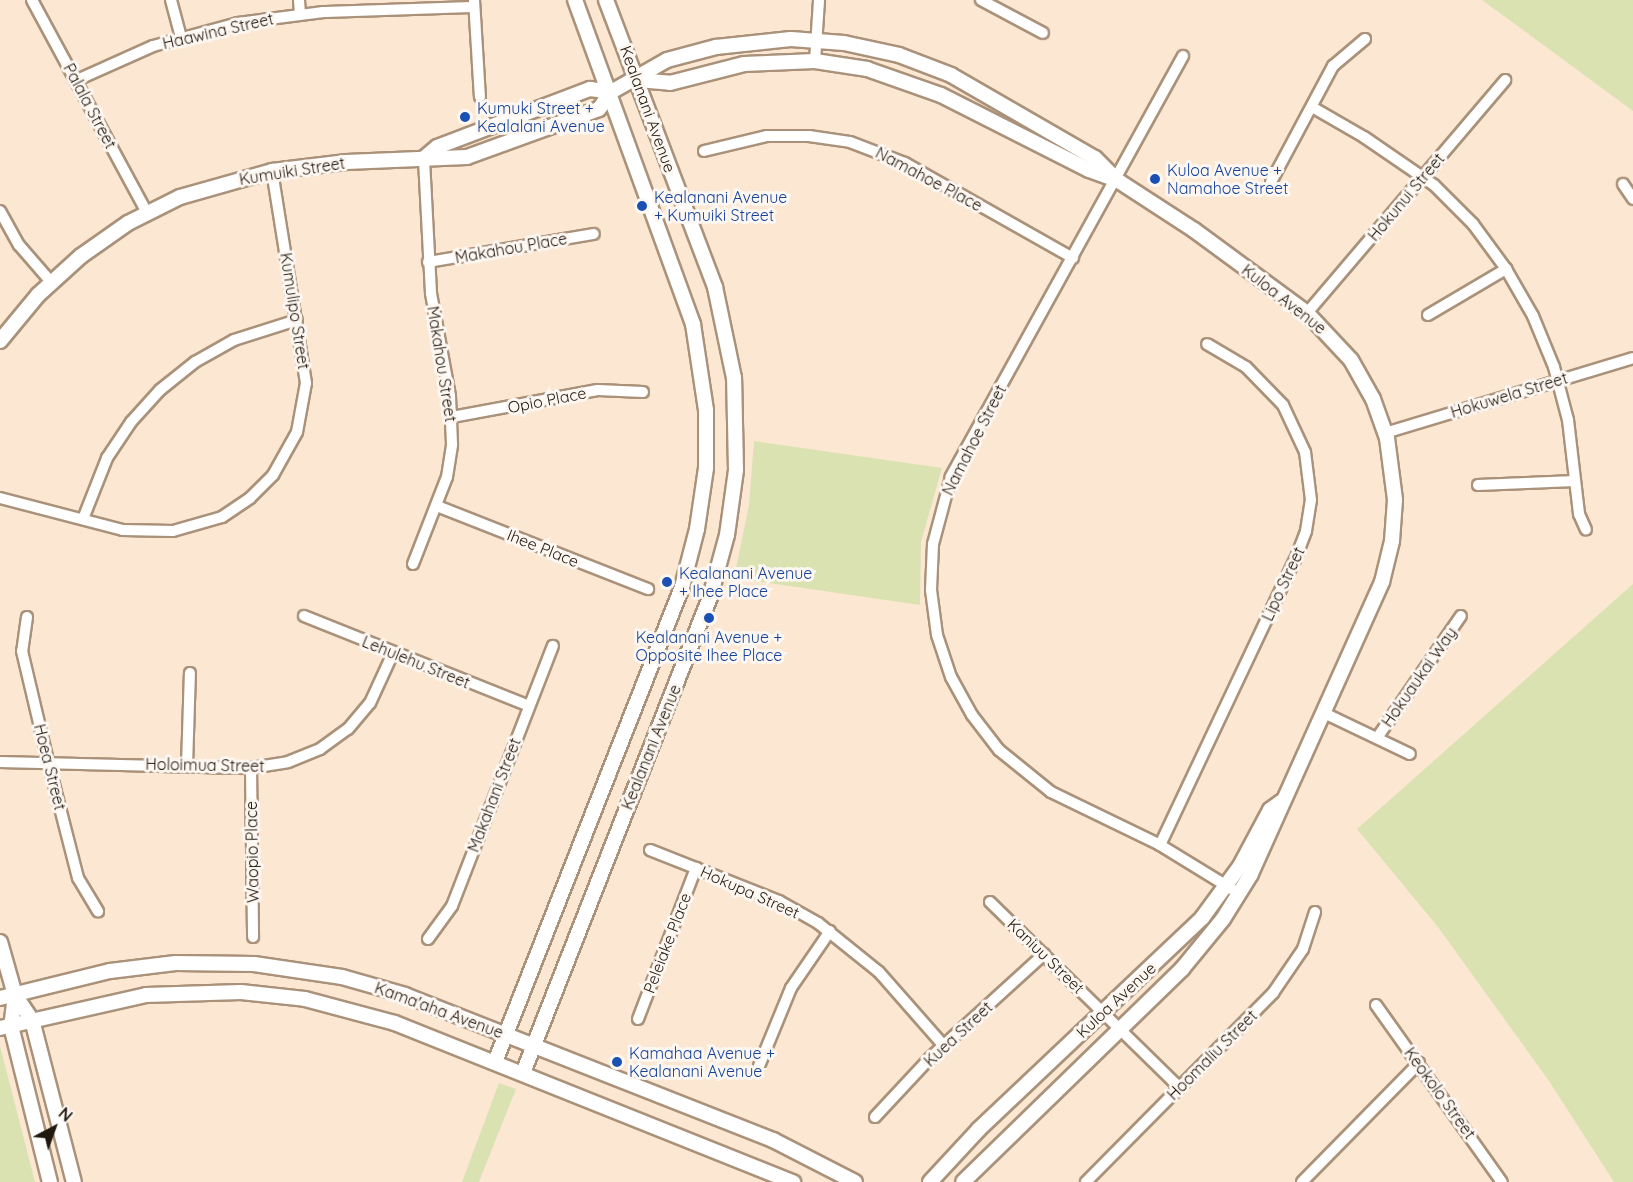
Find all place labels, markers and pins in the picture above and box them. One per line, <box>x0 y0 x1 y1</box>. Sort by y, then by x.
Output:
place label: Kumuki Street + Kealalani Avenue <box>477 98 605 136</box>
marker: Kumuki Street + Kealalani Avenue <box>458 110 472 124</box>
place label: Kuloa Avenue + Namahoe Street <box>1167 160 1289 198</box>
marker: Kuloa Avenue + Namahoe Street <box>1148 172 1162 186</box>
place label: Kealanani Avenue + Kumuiki Street <box>654 187 787 225</box>
marker: Kealanani Avenue + Kumuiki Street <box>635 199 649 213</box>
place label: Kealanani Avenue + Ihee Place <box>679 563 812 601</box>
marker: Kealanani Avenue + Ihee Place <box>660 575 674 589</box>
marker: Kealanani Avenue + Opposite Ihee Place <box>702 611 716 625</box>
place label: Kealanani Avenue + Opposite Ihee Place <box>636 627 782 665</box>
place label: Kamahaa Avenue + Kealanani Avenue <box>629 1043 775 1081</box>
marker: Kamahaa Avenue + Kealanani Avenue <box>610 1055 624 1069</box>

